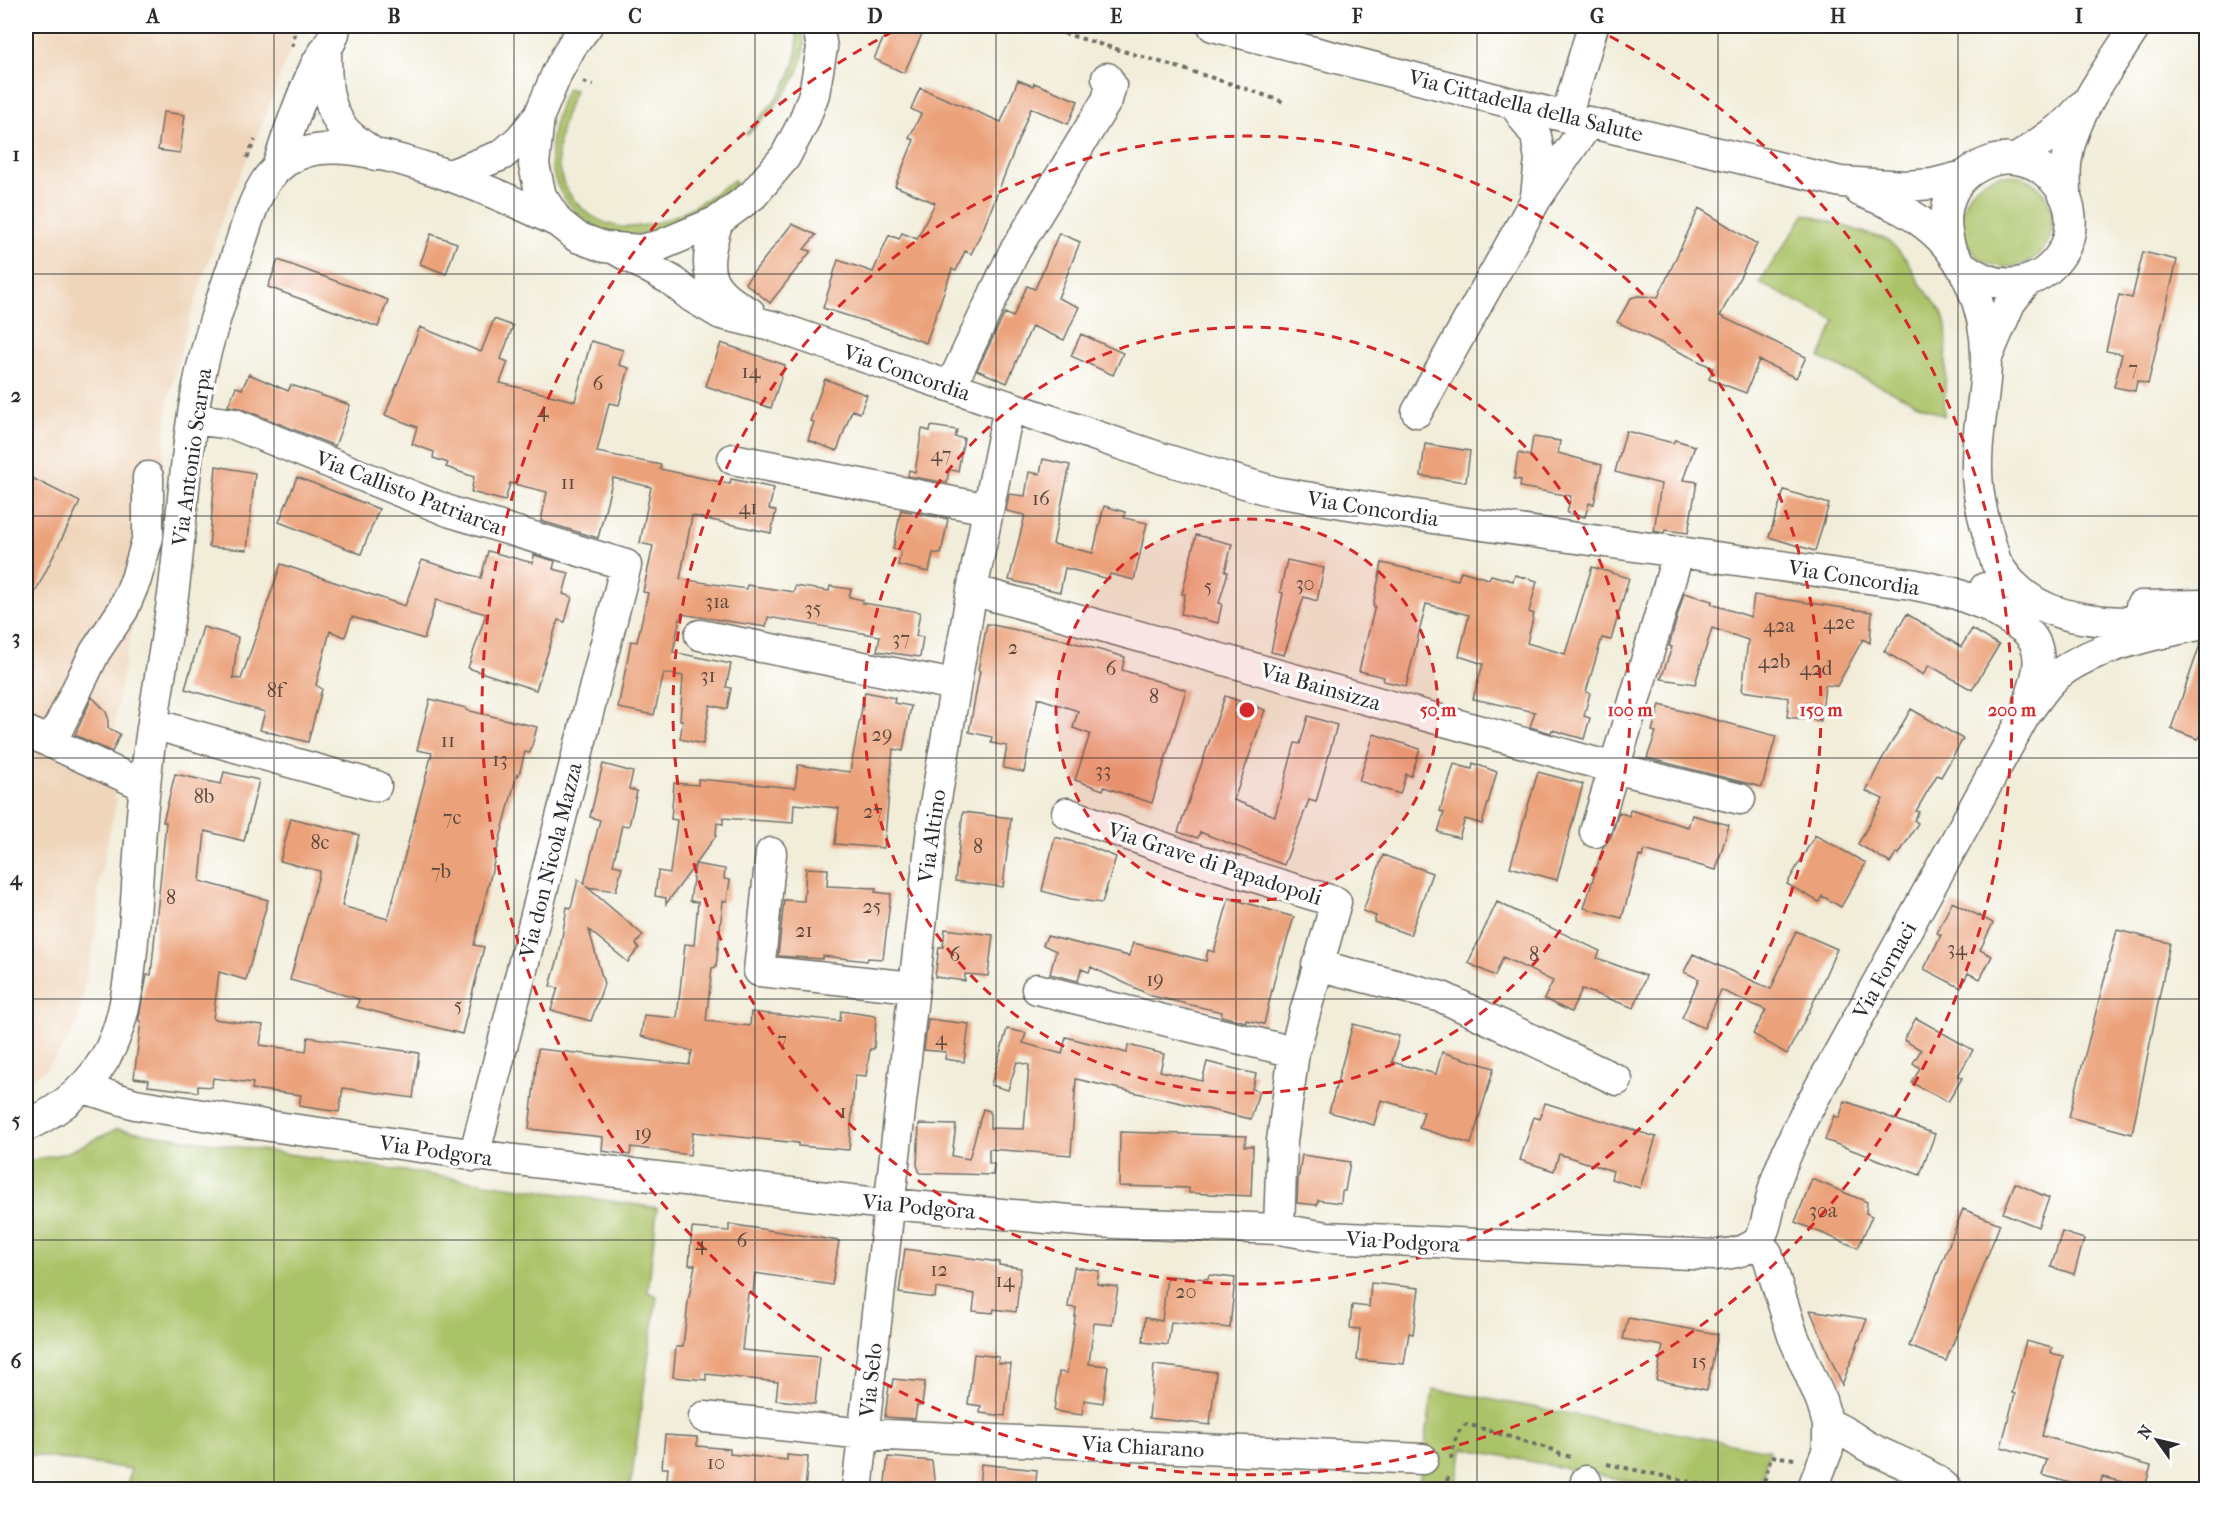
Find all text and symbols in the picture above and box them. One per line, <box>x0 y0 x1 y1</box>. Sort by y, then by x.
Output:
text: A <box>145 5 161 28</box>
text: B <box>387 5 401 28</box>
text: C <box>628 5 642 28</box>
text: D <box>867 5 883 28</box>
text: E <box>1110 5 1122 28</box>
text: F <box>1351 5 1363 28</box>
text: G <box>1590 5 1604 28</box>
text: H <box>1830 5 1846 28</box>
text: I <box>2075 5 2083 28</box>
street label: Via Cittadella della Salute <box>1405 64 1646 148</box>
text: 1 <box>12 143 20 166</box>
street label: Via Concordia <box>839 339 974 407</box>
house number: 7 <box>2128 357 2138 380</box>
house number: 14 <box>742 360 762 383</box>
street label: Via Antonio Scarpa <box>166 366 217 549</box>
house number: 6 <box>593 372 604 395</box>
text: 2 <box>11 384 21 407</box>
house number: 4 <box>537 399 550 422</box>
house number: 47 <box>931 443 952 466</box>
street label: Via Callisto Patriarca <box>311 445 506 541</box>
house number: 11 <box>561 471 575 494</box>
street label: Via Concordia <box>1304 486 1441 532</box>
house number: 16 <box>1032 487 1050 510</box>
house number: 41 <box>739 496 757 519</box>
street label: Via Concordia <box>1785 555 1922 601</box>
house number: 30 <box>1295 572 1315 595</box>
house number: 5 <box>1204 575 1212 598</box>
house number: 31a <box>705 590 730 613</box>
house number: 35 <box>805 597 821 620</box>
house number: 42e <box>1823 611 1855 634</box>
house number: 42a <box>1763 614 1795 637</box>
text: 3 <box>12 626 20 649</box>
house number: 37 <box>892 627 910 650</box>
house number: 2 <box>1008 636 1018 659</box>
house number: 42b <box>1758 650 1790 673</box>
house number: 6 <box>1106 657 1117 680</box>
street label: Via Bainsizza <box>1257 657 1385 717</box>
house number: 42d <box>1800 657 1834 680</box>
house number: 31 <box>700 664 716 687</box>
house number: 8f <box>267 679 288 702</box>
house number: 8 <box>1149 685 1159 708</box>
centre of rings <box>1237 700 1257 720</box>
text: 50 m <box>1420 700 1457 721</box>
text: 100 m <box>1607 700 1654 721</box>
text: 150 m <box>1800 700 1843 721</box>
text: 200 m <box>1988 700 2037 721</box>
house number: 29 <box>872 723 892 746</box>
house number: 11 <box>441 729 455 752</box>
house number: 13 <box>492 748 508 771</box>
street label: Via don Nicola Mazza <box>514 759 588 962</box>
house number: 33 <box>1095 759 1111 782</box>
house number: 8b <box>194 785 214 808</box>
street label: Via Altino <box>912 788 951 886</box>
house number: 27 <box>863 800 883 823</box>
house number: 7c <box>443 806 461 829</box>
street label: Via Grave di Papadopoli <box>1103 817 1326 911</box>
house number: 8c <box>311 831 330 854</box>
house number: 8 <box>973 835 983 858</box>
house number: 7b <box>431 860 451 883</box>
text: 4 <box>9 867 23 891</box>
house number: 8 <box>166 886 176 909</box>
house number: 25 <box>863 895 881 918</box>
street label: Via Fornaci <box>1847 917 1922 1024</box>
house number: 21 <box>795 919 813 942</box>
house number: 34 <box>1947 937 1968 960</box>
house number: 6 <box>950 943 961 966</box>
house number: 8 <box>1529 943 1539 966</box>
house number: 19 <box>1146 968 1164 991</box>
house number: 5 <box>454 994 462 1017</box>
house number: 4 <box>935 1027 948 1050</box>
house number: 7 <box>777 1028 787 1051</box>
house number: 1 <box>839 1100 847 1123</box>
text: 5 <box>12 1109 21 1132</box>
house number: 19 <box>634 1122 652 1145</box>
street label: Via Podgora <box>377 1130 495 1172</box>
street label: Via Podgora <box>860 1189 978 1225</box>
house number: 30a <box>1809 1199 1838 1222</box>
street label: Via Podgora <box>1344 1226 1461 1258</box>
house number: 6 <box>737 1229 748 1252</box>
house number: 4 <box>695 1232 708 1255</box>
house number: 12 <box>930 1258 948 1281</box>
house number: 14 <box>996 1269 1016 1292</box>
house number: 20 <box>1175 1280 1197 1303</box>
street label: Via Selo <box>854 1342 888 1420</box>
text: 6 <box>11 1350 23 1373</box>
house number: 15 <box>1691 1350 1707 1373</box>
north arrow <box>2127 1410 2187 1470</box>
text: N <box>2134 1421 2157 1442</box>
street label: Via Chiarano <box>1080 1431 1205 1463</box>
house number: 10 <box>707 1451 725 1474</box>

